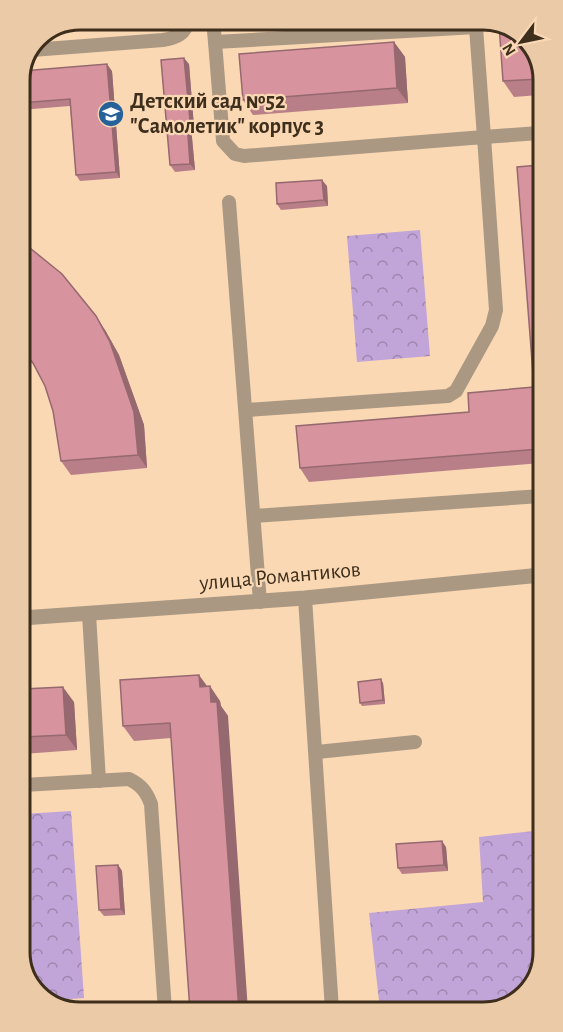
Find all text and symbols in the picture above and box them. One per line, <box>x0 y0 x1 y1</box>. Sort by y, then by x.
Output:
north arrow <box>491 12 551 72</box>
text: N <box>499 40 519 58</box>
place label: Детский сад №52 "Самолетик" корпус 3 <box>130 90 324 138</box>
school or university icon: Детский сад №52 "Самолетик" корпус 3 <box>96 99 126 129</box>
street label: улица Романтиков <box>197 558 362 594</box>

